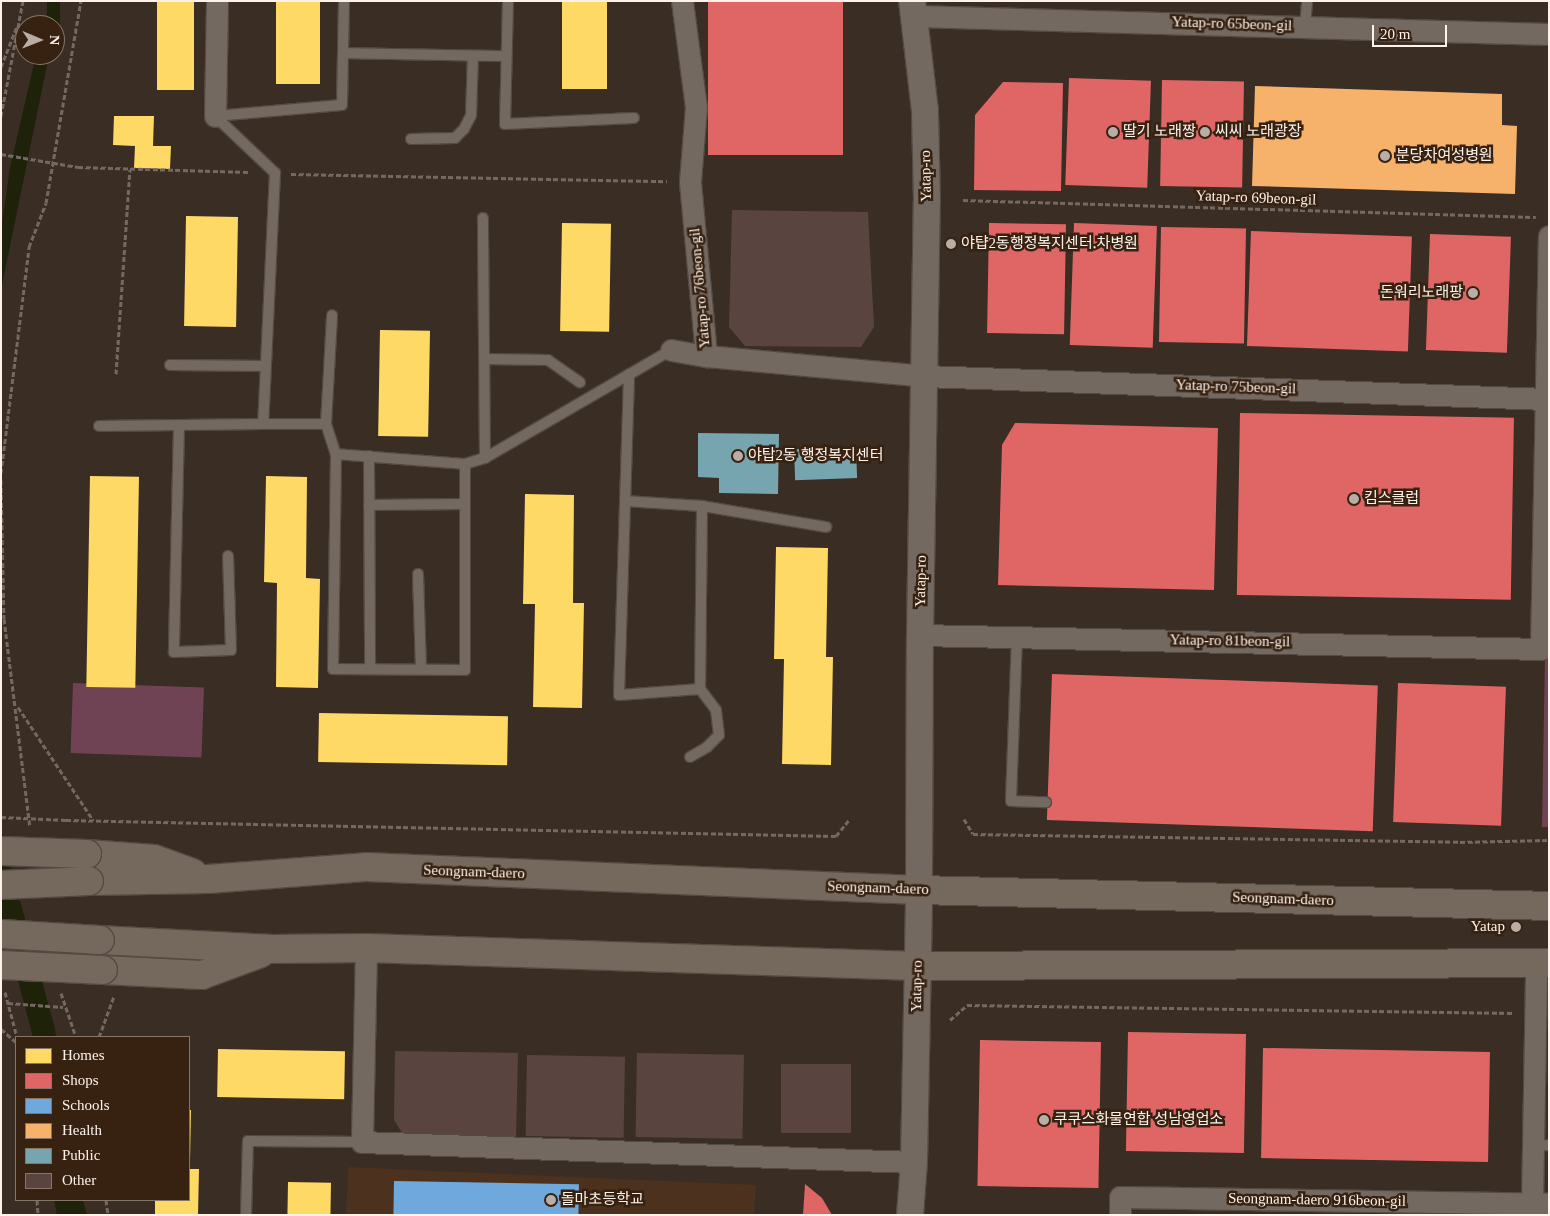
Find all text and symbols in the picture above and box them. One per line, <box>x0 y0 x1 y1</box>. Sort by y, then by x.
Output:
street label: Yatap-ro 65beon-gil <box>1171 13 1293 35</box>
north arrow <box>15 15 65 65</box>
scale bar <box>1375 15 1450 47</box>
text: 20 m <box>1380 26 1410 42</box>
text: N <box>47 35 62 45</box>
place label: 딸기 노래짱 <box>1123 123 1196 141</box>
place label: 씨씨 노래광장 <box>1215 123 1302 141</box>
marker: 딸기 노래짱 <box>1107 126 1119 138</box>
marker: 씨씨 노래광장 <box>1199 126 1211 138</box>
place label: 분당차여성병원 <box>1396 147 1493 165</box>
marker: 분당차여성병원 <box>1378 149 1392 163</box>
street label: Yatap-ro <box>917 150 935 202</box>
street label: Yatap-ro 69beon-gil <box>1195 187 1317 209</box>
street label: Yatap-ro 76beon-gil <box>686 227 714 349</box>
place label: 야턉2동행정복지센터.차병원 <box>961 235 1138 253</box>
marker: 야턉2동행정복지센터.차병원 <box>945 238 957 250</box>
place label: 돈워리노래팡 <box>1380 284 1463 302</box>
marker: 돈워리노래팡 <box>1467 287 1479 299</box>
street label: Yatap-ro 75beon-gil <box>1175 376 1297 398</box>
place label: 야탑2동 행정복지센터 <box>748 447 883 465</box>
marker: 야탑2동 행정복지센터 <box>732 450 744 462</box>
place label: 킴스클럽 <box>1364 490 1419 508</box>
marker: 킴스클럽 <box>1348 493 1360 505</box>
street label: Yatap-ro <box>912 555 930 607</box>
street label: Yatap-ro 81beon-gil <box>1170 631 1290 651</box>
street label: Seongnam-daero <box>423 861 525 883</box>
street label: Seongnam-daero <box>827 877 929 899</box>
street label: Seongnam-daero <box>1232 888 1334 910</box>
place label: Yatap <box>1471 918 1505 936</box>
marker: Yatap <box>1509 920 1523 934</box>
street label: Yatap-ro <box>908 960 926 1012</box>
legend <box>15 1036 190 1201</box>
text: Homes <box>62 1047 105 1063</box>
text: Shops <box>62 1072 99 1088</box>
text: Schools <box>62 1097 110 1113</box>
place label: 쿠쿠스화물연합 성남영업소 <box>1054 1111 1223 1129</box>
marker: 쿠쿠스화물연합 성남영업소 <box>1038 1114 1050 1126</box>
text: Health <box>62 1122 102 1138</box>
text: Public <box>62 1147 100 1163</box>
text: Other <box>62 1172 96 1188</box>
street label: Seongnam-daero 916beon-gil <box>1228 1189 1406 1211</box>
place label: 돌마초등학교 <box>561 1191 644 1209</box>
marker: 돌마초등학교 <box>545 1194 557 1206</box>

